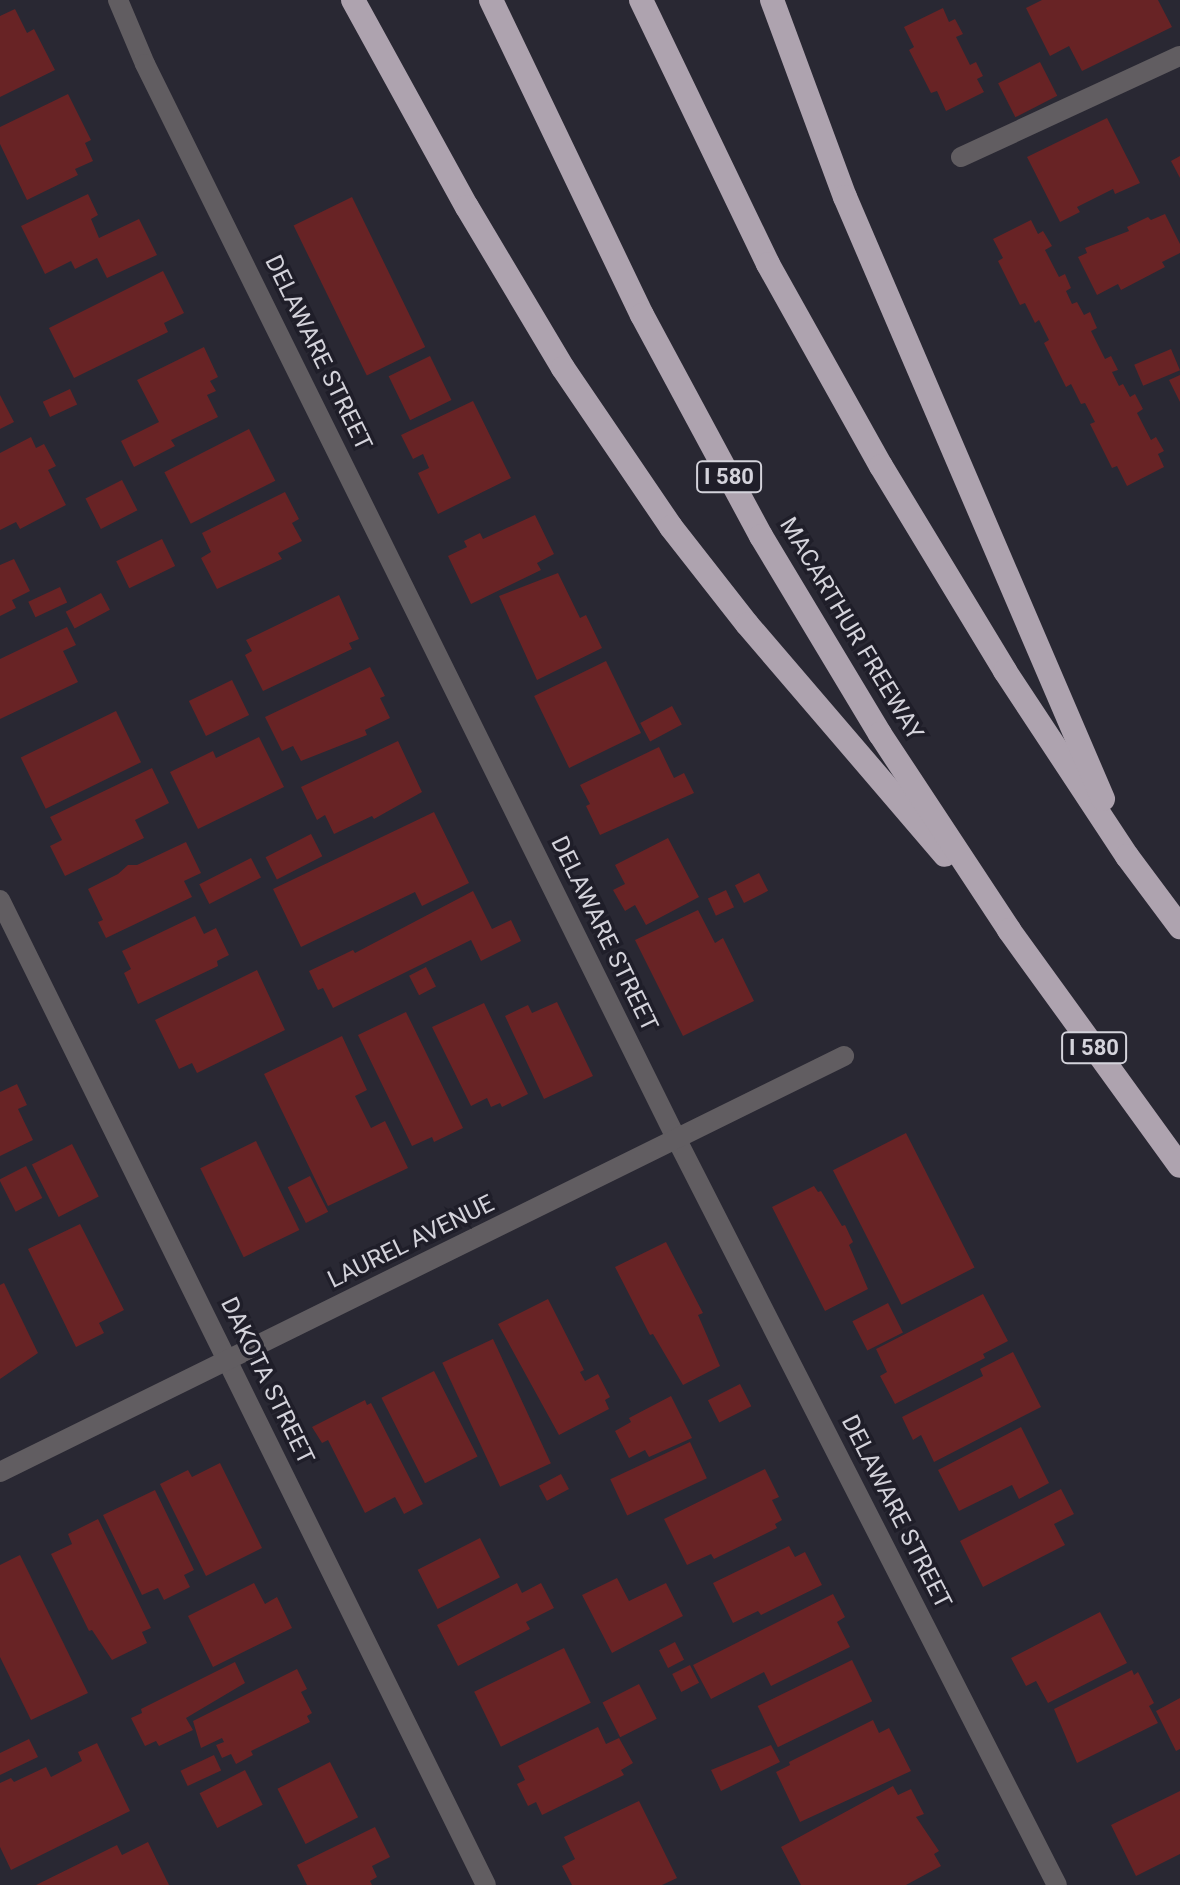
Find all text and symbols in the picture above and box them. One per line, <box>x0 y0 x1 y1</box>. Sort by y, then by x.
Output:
street label: DELAWARE STREET <box>258 251 378 455</box>
road number: I 580 <box>695 459 763 495</box>
street label: MACARTHUR FREEWAY <box>773 512 929 746</box>
street label: DELAWARE STREET <box>544 832 664 1036</box>
road number: I 580 <box>1060 1030 1128 1066</box>
street label: LAUREL AVENUE <box>323 1189 499 1295</box>
street label: DAKOTA STREET <box>214 1293 320 1469</box>
street label: DELAWARE STREET <box>835 1410 957 1614</box>

